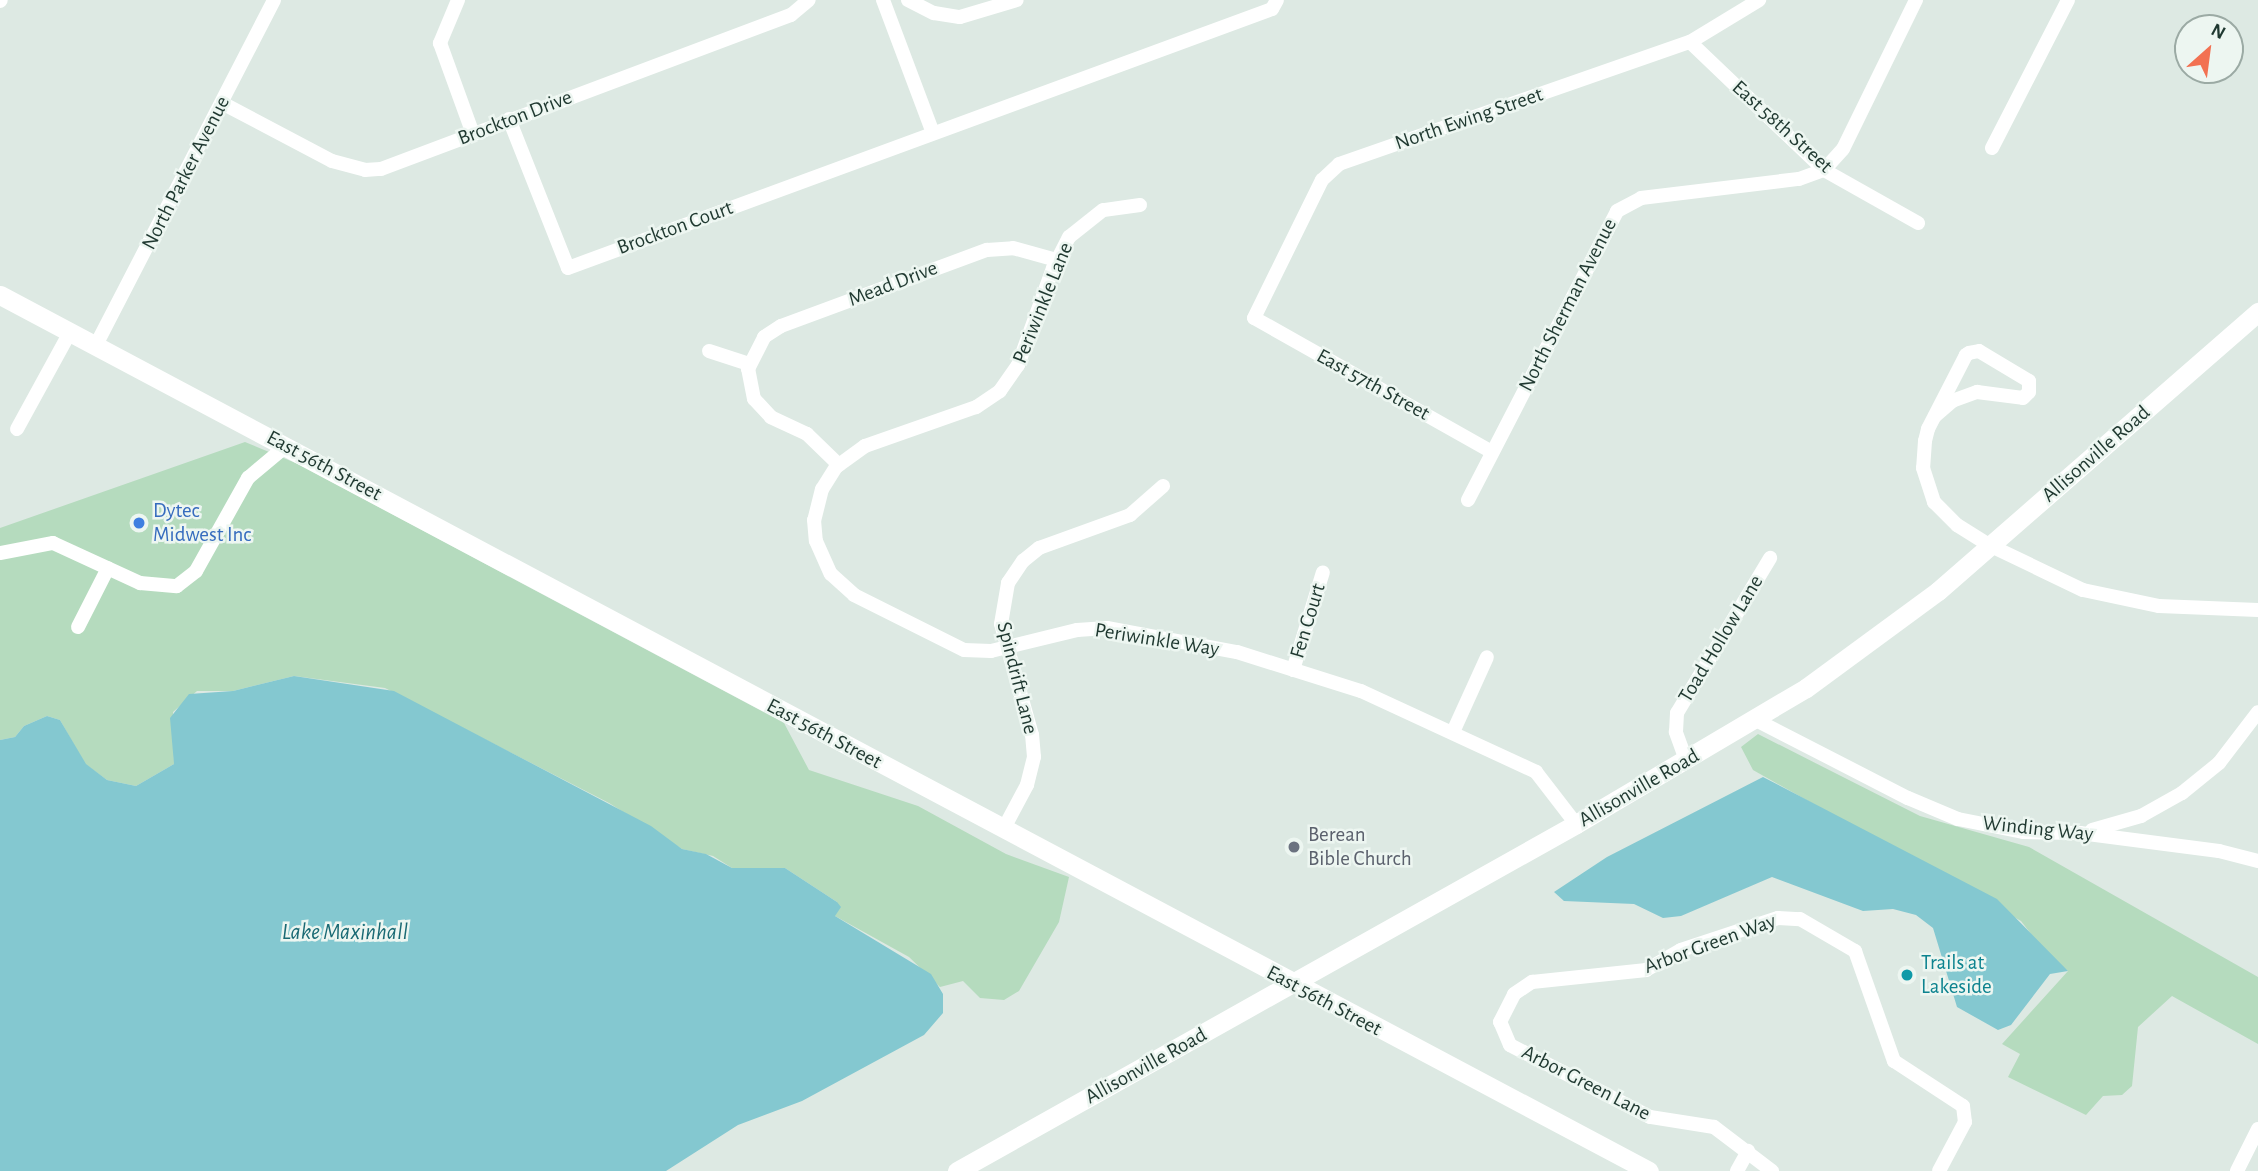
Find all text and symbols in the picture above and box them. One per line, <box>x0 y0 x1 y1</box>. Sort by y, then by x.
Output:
north arrow <box>2174 14 2244 84</box>
text: N <box>2208 20 2228 43</box>
street label: East 58th Street <box>1727 75 1837 179</box>
street label: North Ewing Street <box>1392 82 1546 156</box>
street label: Brockton Drive <box>454 85 576 151</box>
street label: North Parker Avenue <box>136 92 236 254</box>
street label: Brockton Court <box>614 195 736 261</box>
street label: North Sherman Avenue <box>1513 214 1623 396</box>
street label: Periwinkle Lane <box>1007 239 1079 367</box>
street label: Mead Drive <box>845 255 941 313</box>
street label: East 57th Street <box>1312 344 1434 426</box>
street label: Allisonville Road <box>2037 400 2155 508</box>
street label: East 56th Street <box>262 425 386 507</box>
place label: Dytec Midwest Inc <box>153 498 251 548</box>
marker: Dytec Midwest Inc <box>131 515 147 531</box>
street label: Toad Hollow Lane <box>1673 571 1769 707</box>
street label: Fen Court <box>1285 580 1331 662</box>
street label: Periwinkle Way <box>1093 618 1221 662</box>
street label: Spindrift Lane <box>991 619 1043 737</box>
street label: East 56th Street <box>762 693 886 775</box>
street label: Allisonville Road <box>1574 743 1704 833</box>
street label: Winding Way <box>1981 811 2095 847</box>
place label: Berean Bible Church <box>1308 822 1412 872</box>
marker: Berean Bible Church <box>1286 839 1302 855</box>
street label: Arbor Green Way <box>1641 908 1779 980</box>
water label: Lake Maxinhall <box>282 919 408 947</box>
place label: Trails at Lakeside <box>1921 950 1992 1000</box>
street label: East 56th Street <box>1262 960 1386 1042</box>
marker: Trails at Lakeside <box>1899 967 1915 983</box>
street label: Allisonville Road <box>1081 1022 1211 1110</box>
street label: Arbor Green Lane <box>1517 1040 1655 1126</box>

